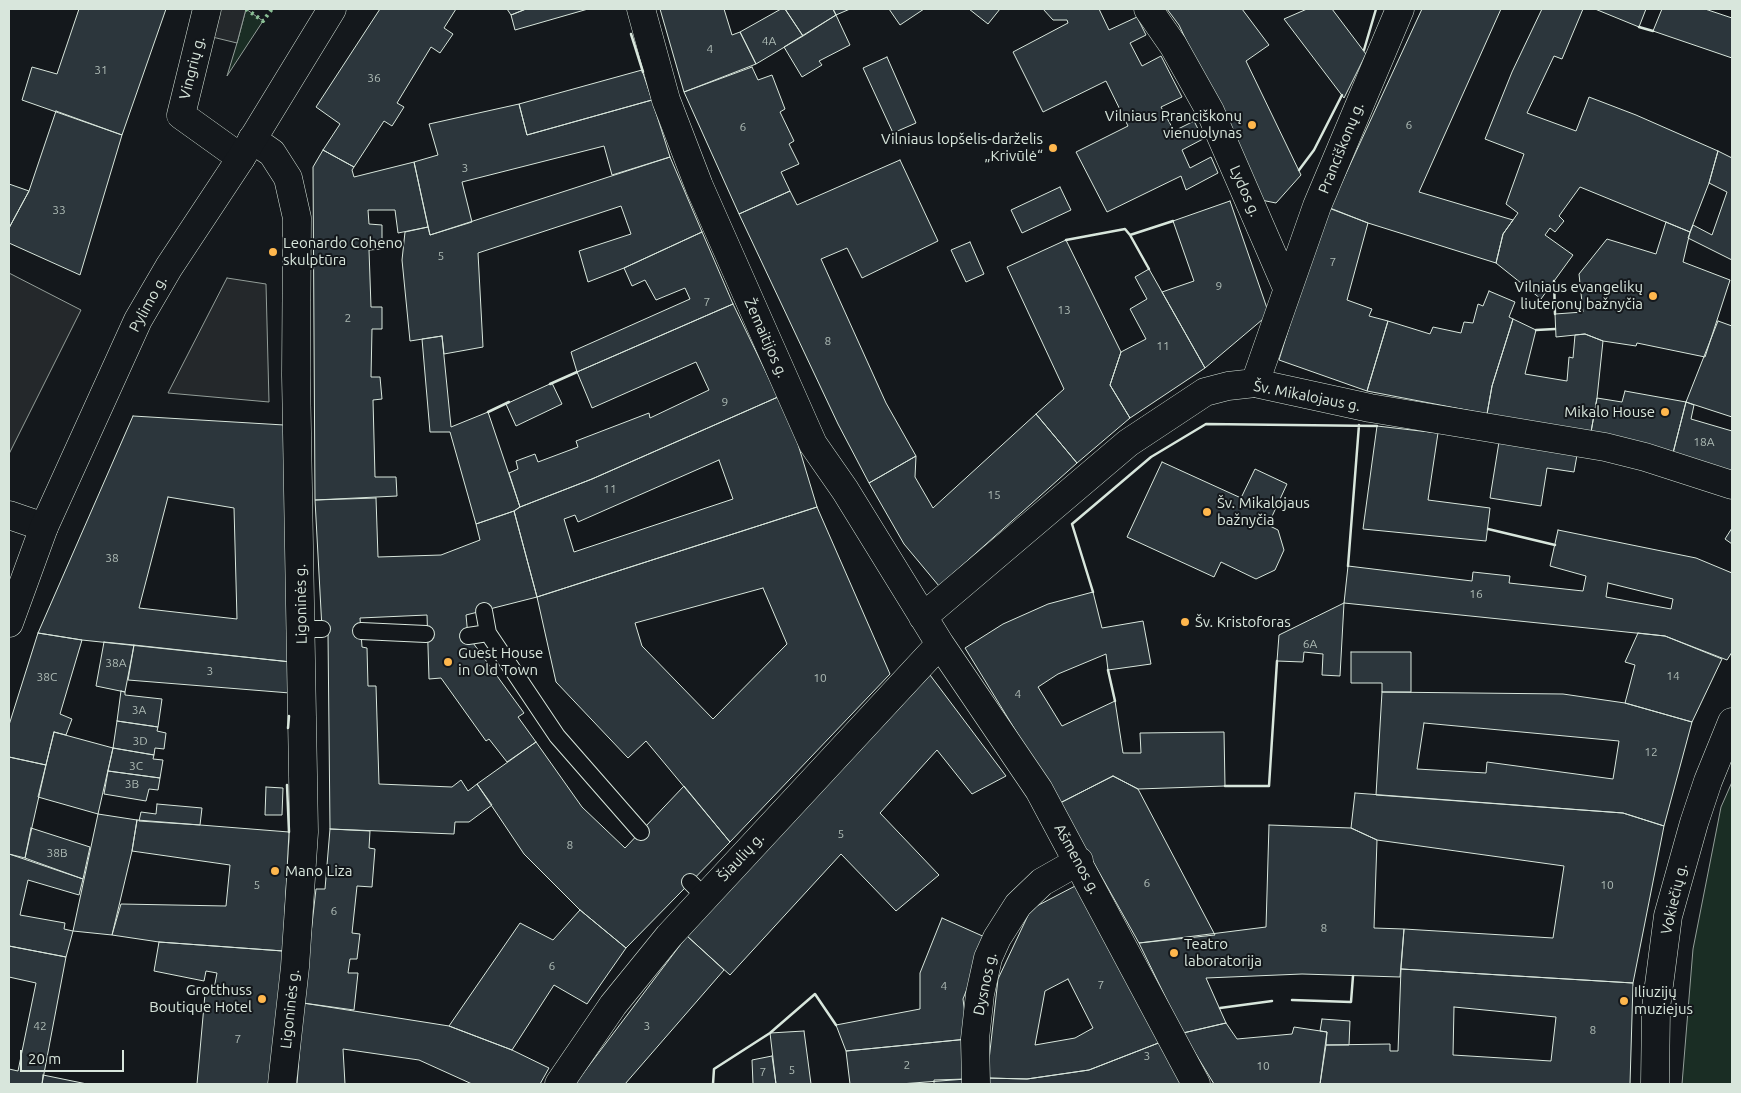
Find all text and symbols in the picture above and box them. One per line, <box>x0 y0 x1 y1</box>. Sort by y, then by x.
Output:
house number: 4A <box>762 34 776 48</box>
street label: Vingrių g. <box>175 35 209 101</box>
house number: 4 <box>707 42 713 56</box>
house number: 31 <box>94 63 108 77</box>
house number: 36 <box>367 71 381 85</box>
street label: Pranciškonų g. <box>1314 100 1368 196</box>
place label: Vilniaus Pranciškonų vienuolynas <box>1105 107 1242 142</box>
house number: 6 <box>1406 118 1412 132</box>
marker: Vilniaus Pranciškonų vienuolynas <box>1246 119 1258 131</box>
house number: 6 <box>740 120 746 134</box>
place label: Vilniaus lopšelis-darželis „Krivūlė“ <box>881 130 1043 165</box>
marker: Vilniaus lopšelis-darželis „Krivūlė“ <box>1047 142 1059 154</box>
house number: 3 <box>462 161 468 175</box>
street label: Lydos g. <box>1226 162 1264 220</box>
house number: 33 <box>52 203 66 217</box>
place label: Leonardo Coheno skulptūra <box>283 234 403 269</box>
marker: Leonardo Coheno skulptūra <box>267 246 279 258</box>
house number: 5 <box>438 249 444 263</box>
house number: 7 <box>1330 255 1336 269</box>
street label: Pylimo g. <box>125 273 171 335</box>
place label: Vilniaus evangelikų liuteronų bažnyčia <box>1515 278 1643 313</box>
house number: 9 <box>1216 279 1222 293</box>
marker: Vilniaus evangelikų liuteronų bažnyčia <box>1647 290 1659 302</box>
house number: 7 <box>704 295 710 309</box>
street label: Žemaitijos g. <box>740 295 792 381</box>
house number: 13 <box>1057 303 1071 317</box>
house number: 2 <box>345 311 351 325</box>
house number: 8 <box>825 334 831 348</box>
house number: 11 <box>1156 339 1170 353</box>
street label: Šv. Mikalojaus g. <box>1252 377 1362 415</box>
house number: 9 <box>722 395 728 409</box>
place label: Mikalo House <box>1564 403 1655 421</box>
marker: Mikalo House <box>1659 406 1671 418</box>
house number: 18A <box>1693 435 1715 449</box>
house number: 11 <box>603 482 617 496</box>
house number: 15 <box>987 488 1001 502</box>
place label: Šv. Mikalojaus bažnyčia <box>1217 494 1310 529</box>
marker: Šv. Mikalojaus bažnyčia <box>1201 506 1213 518</box>
house number: 38 <box>105 551 119 565</box>
street label: Ligoninės g. <box>291 564 311 644</box>
house number: 16 <box>1469 587 1483 601</box>
place label: Šv. Kristoforas <box>1195 613 1291 631</box>
marker: Šv. Kristoforas <box>1179 616 1191 628</box>
house number: 6A <box>1303 637 1317 651</box>
place label: Guest House in Old Town <box>458 644 543 679</box>
house number: 38A <box>105 656 127 670</box>
marker: Guest House in Old Town <box>442 656 454 668</box>
house number: 3 <box>207 664 213 678</box>
house number: 14 <box>1666 669 1680 683</box>
house number: 38C <box>37 670 57 684</box>
house number: 10 <box>813 671 827 685</box>
house number: 4 <box>1015 687 1021 701</box>
house number: 3A <box>132 703 146 717</box>
house number: 3D <box>132 734 148 748</box>
house number: 12 <box>1644 745 1658 759</box>
house number: 3C <box>129 759 143 773</box>
house number: 3B <box>125 777 139 791</box>
street label: Ašmenos g. <box>1050 821 1104 897</box>
house number: 5 <box>838 827 844 841</box>
street label: Šiaulių g. <box>714 829 768 885</box>
house number: 8 <box>567 838 573 852</box>
house number: 38B <box>46 846 68 860</box>
place label: Mano Liza <box>285 862 352 880</box>
street label: Vokiečių g. <box>1657 862 1691 936</box>
marker: Mano Liza <box>269 865 281 877</box>
house number: 6 <box>1144 876 1150 890</box>
house number: 5 <box>254 878 260 892</box>
house number: 10 <box>1600 878 1614 892</box>
house number: 6 <box>331 904 337 918</box>
house number: 8 <box>1321 921 1327 935</box>
place label: Teatro laboratorija <box>1184 935 1262 970</box>
marker: Teatro laboratorija <box>1168 947 1180 959</box>
street label: Dysnos g. <box>970 951 1000 1017</box>
house number: 6 <box>549 959 555 973</box>
street label: Ligoninės g. <box>277 968 303 1050</box>
house number: 7 <box>1098 978 1104 992</box>
house number: 4 <box>941 979 947 993</box>
place label: Grotthuss Boutique Hotel <box>149 981 252 1016</box>
place label: Iliuzijų muziejus <box>1634 983 1693 1018</box>
marker: Grotthuss Boutique Hotel <box>256 993 268 1005</box>
marker: Iliuzijų muziejus <box>1618 995 1630 1007</box>
house number: 42 <box>33 1019 47 1033</box>
house number: 3 <box>644 1019 650 1033</box>
house number: 8 <box>1590 1023 1596 1037</box>
house number: 7 <box>235 1032 241 1046</box>
scale bar <box>22 1040 126 1072</box>
house number: 3 <box>1144 1049 1150 1063</box>
text: 20 m <box>28 1050 61 1067</box>
house number: 2 <box>904 1058 910 1072</box>
house number: 10 <box>1256 1059 1270 1073</box>
house number: 5 <box>789 1063 795 1077</box>
house number: 7 <box>760 1065 766 1079</box>

